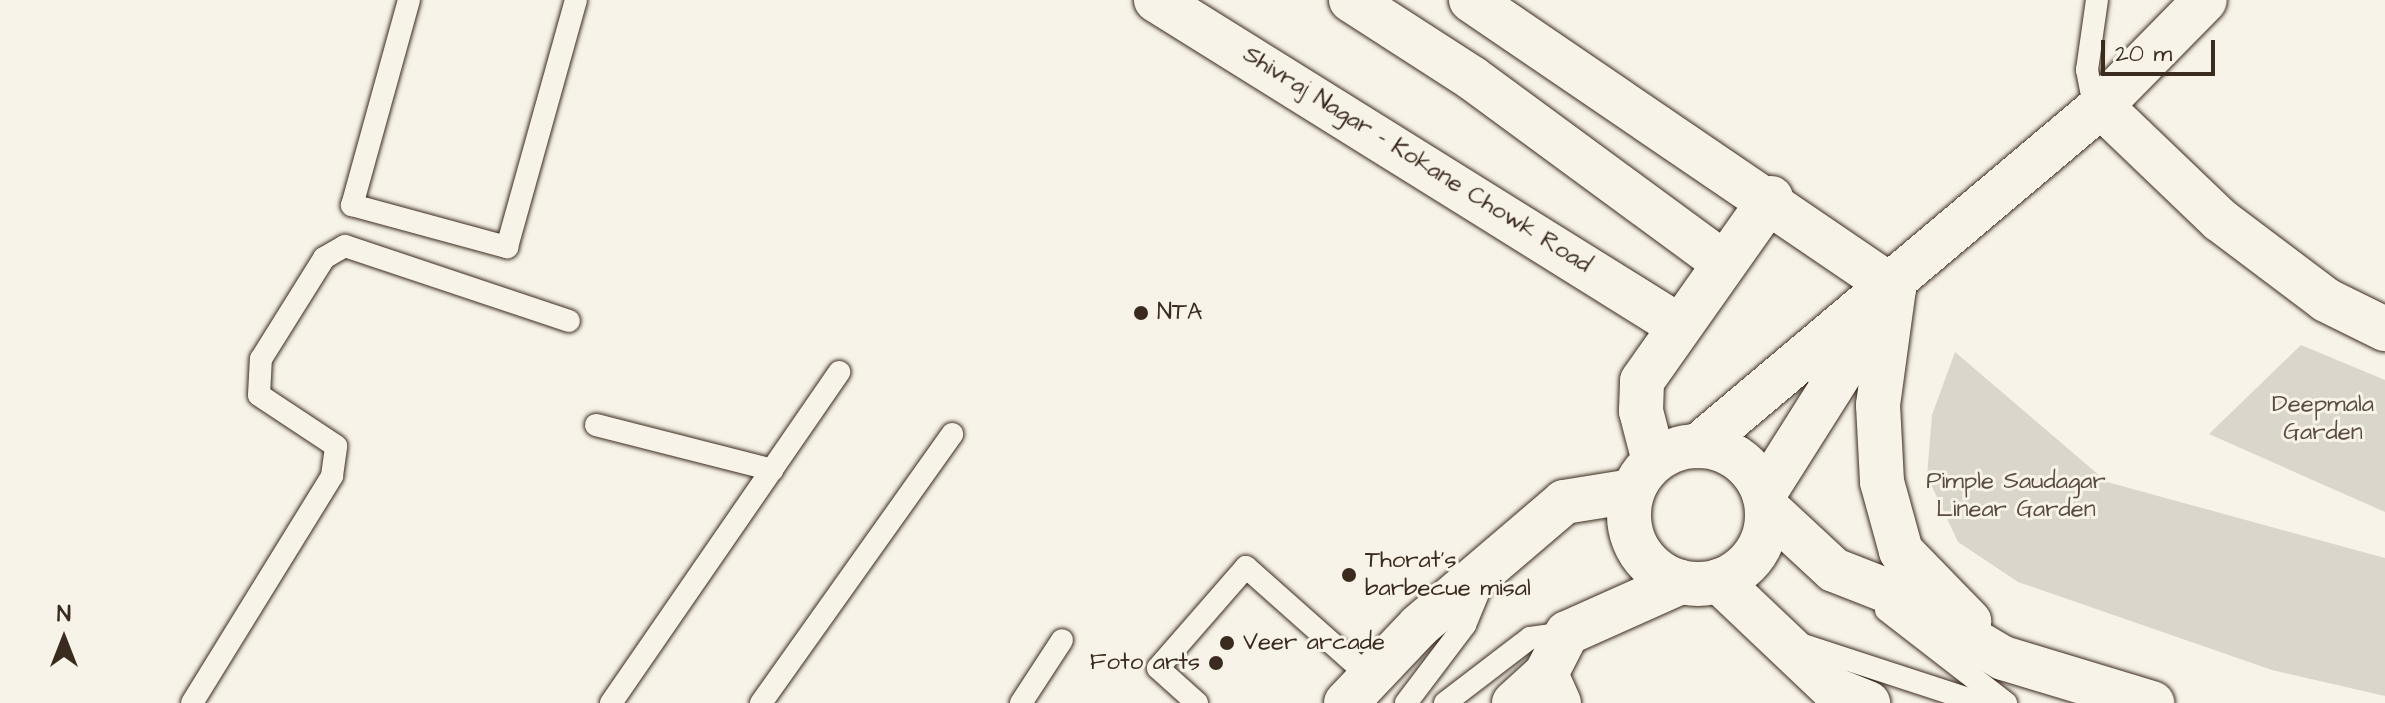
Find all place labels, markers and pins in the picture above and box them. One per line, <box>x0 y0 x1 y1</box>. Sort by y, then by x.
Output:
place label: NTA <box>1157 299 1202 327</box>
marker: NTA <box>1132 304 1150 322</box>
place label: Thorat’s barbecue misal <box>1365 547 1531 603</box>
marker: Thorat’s barbecue misal <box>1340 566 1358 584</box>
place label: Veer arcade <box>1243 629 1385 657</box>
marker: Veer arcade <box>1218 634 1236 652</box>
place label: Foto arts <box>1090 649 1200 677</box>
marker: Foto arts <box>1207 654 1225 672</box>

